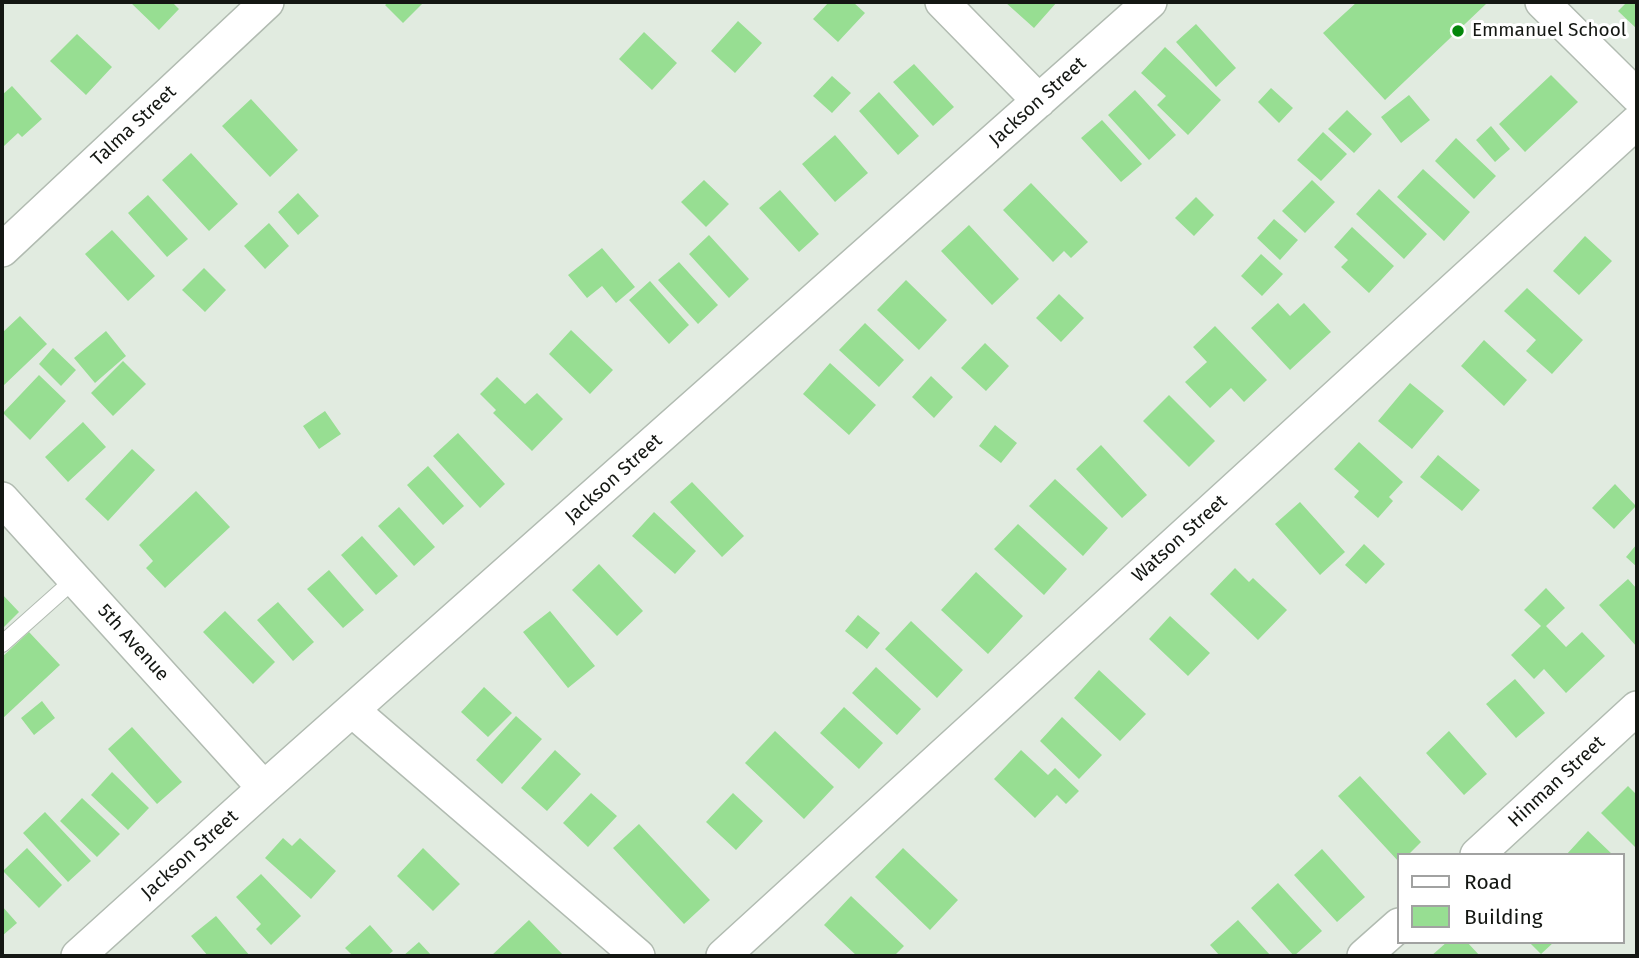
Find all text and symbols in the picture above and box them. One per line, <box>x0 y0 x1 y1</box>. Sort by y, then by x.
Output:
place label: Emmanuel School <box>1472 20 1626 42</box>
marker: Emmanuel School <box>1450 23 1466 39</box>
street label: Jackson Street <box>985 53 1091 151</box>
street label: Talma Street <box>87 81 181 171</box>
street label: Jackson Street <box>561 430 667 528</box>
street label: Watson Street <box>1128 490 1232 588</box>
street label: 5th Avenue <box>93 600 173 686</box>
street label: Hinman Street <box>1504 731 1610 833</box>
street label: Jackson Street <box>137 806 243 904</box>
legend <box>1398 853 1625 944</box>
text: Road <box>1464 869 1512 895</box>
text: Building <box>1464 904 1543 930</box>

